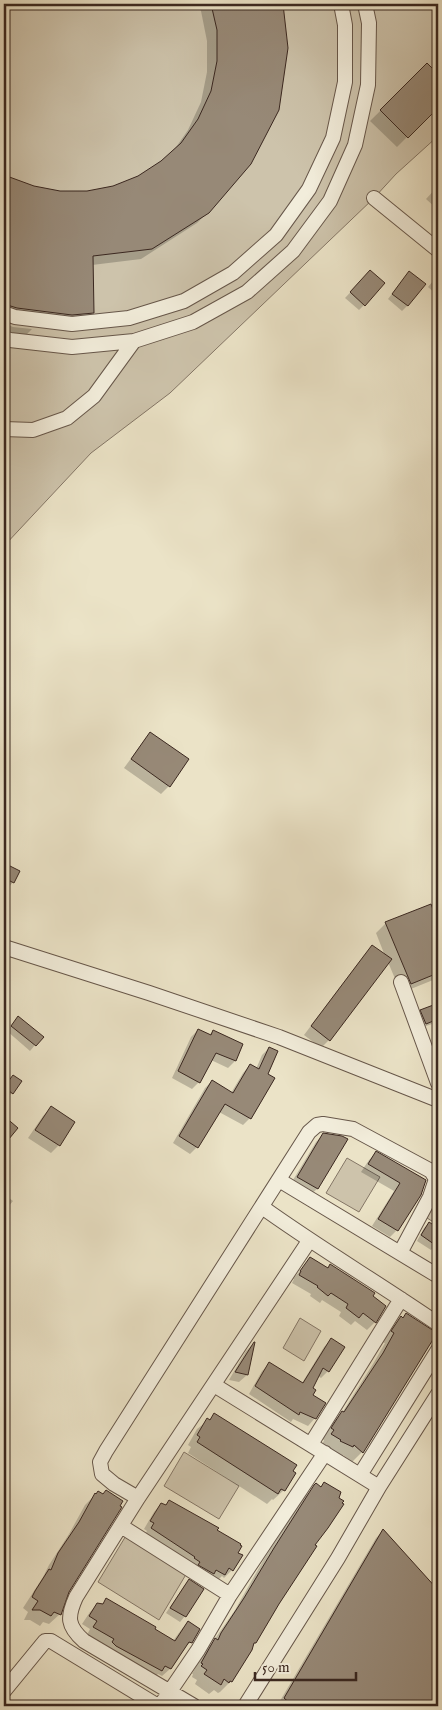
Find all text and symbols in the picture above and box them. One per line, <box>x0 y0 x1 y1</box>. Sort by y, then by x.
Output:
scale bar <box>255 1650 356 1682</box>
text: 50 m <box>262 1658 290 1677</box>

